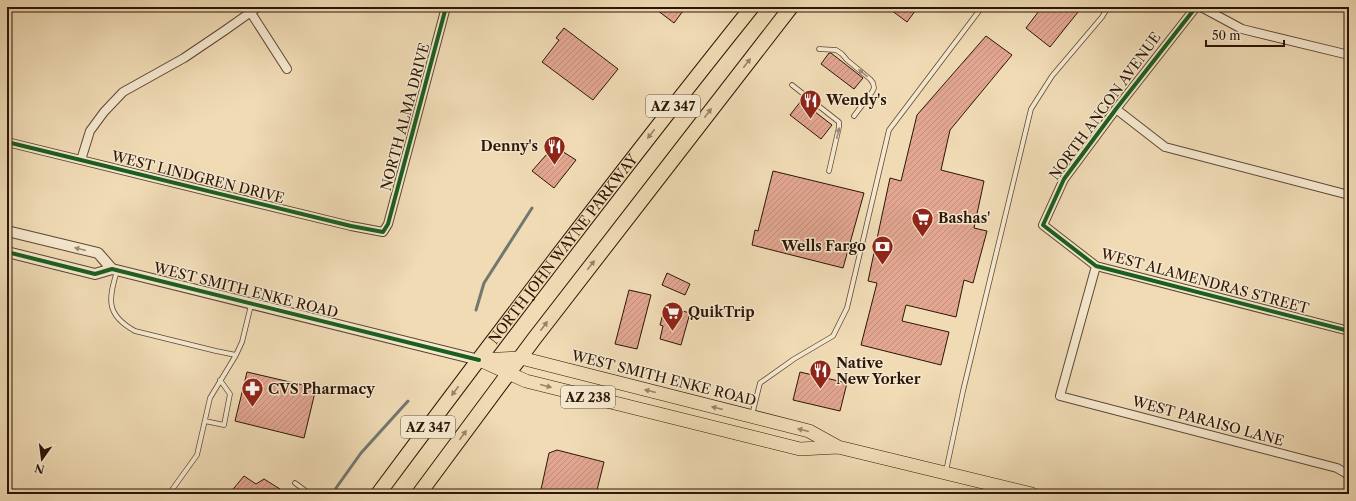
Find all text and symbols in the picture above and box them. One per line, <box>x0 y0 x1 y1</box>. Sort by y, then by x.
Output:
scale bar <box>1206 22 1284 48</box>
text: 50 m <box>1212 28 1241 43</box>
street label: NORTH ANCON AVENUE <box>1045 29 1165 183</box>
street label: NORTH ALMA DRIVE <box>377 41 433 193</box>
one-way arrow <box>743 57 752 68</box>
one-way arrow <box>858 69 869 77</box>
restaurant icon: Wendy's <box>798 87 824 120</box>
place label: Wendy's <box>825 91 887 109</box>
road number: AZ 347 <box>646 95 700 117</box>
one-way arrow <box>704 108 712 118</box>
one-way arrow <box>835 127 841 139</box>
one-way arrow <box>646 129 655 140</box>
restaurant icon: Denny's <box>541 133 567 166</box>
place label: Denny's <box>481 137 538 155</box>
street label: WEST LINDGREN DRIVE <box>109 147 286 207</box>
street label: NORTH JOHN WAYNE PARKWAY <box>485 150 642 348</box>
supermarket icon: Bashas' <box>909 205 935 238</box>
place label: Bashas' <box>938 209 990 227</box>
bank icon: Wells Fargo <box>869 233 895 266</box>
place label: Wells Fargo <box>781 237 866 255</box>
street label: WEST ALAMENDRAS STREET <box>1098 244 1312 318</box>
one-way arrow <box>74 246 86 252</box>
street label: WEST SMITH ENKE ROAD <box>151 258 340 322</box>
one-way arrow <box>587 259 596 270</box>
supermarket icon: QuikTrip <box>660 299 686 332</box>
place label: QuikTrip <box>688 303 755 321</box>
one-way arrow <box>539 321 548 332</box>
street label: WEST SMITH ENKE ROAD <box>569 346 758 410</box>
place label: Native New Yorker <box>836 354 921 388</box>
restaurant icon: Native New Yorker <box>807 358 833 391</box>
pharmacy icon: CVS Pharmacy <box>239 376 265 409</box>
place label: CVS Pharmacy <box>268 380 375 398</box>
one-way arrow <box>540 383 552 389</box>
one-way arrow <box>451 385 459 396</box>
road number: AZ 238 <box>561 386 615 408</box>
one-way arrow <box>644 388 656 394</box>
street label: WEST PARAISO LANE <box>1129 392 1286 450</box>
one-way arrow <box>711 405 723 411</box>
road number: AZ 347 <box>401 416 455 438</box>
one-way arrow <box>797 426 809 432</box>
one-way arrow <box>459 430 467 441</box>
north arrow <box>22 439 62 479</box>
text: N <box>33 461 46 477</box>

